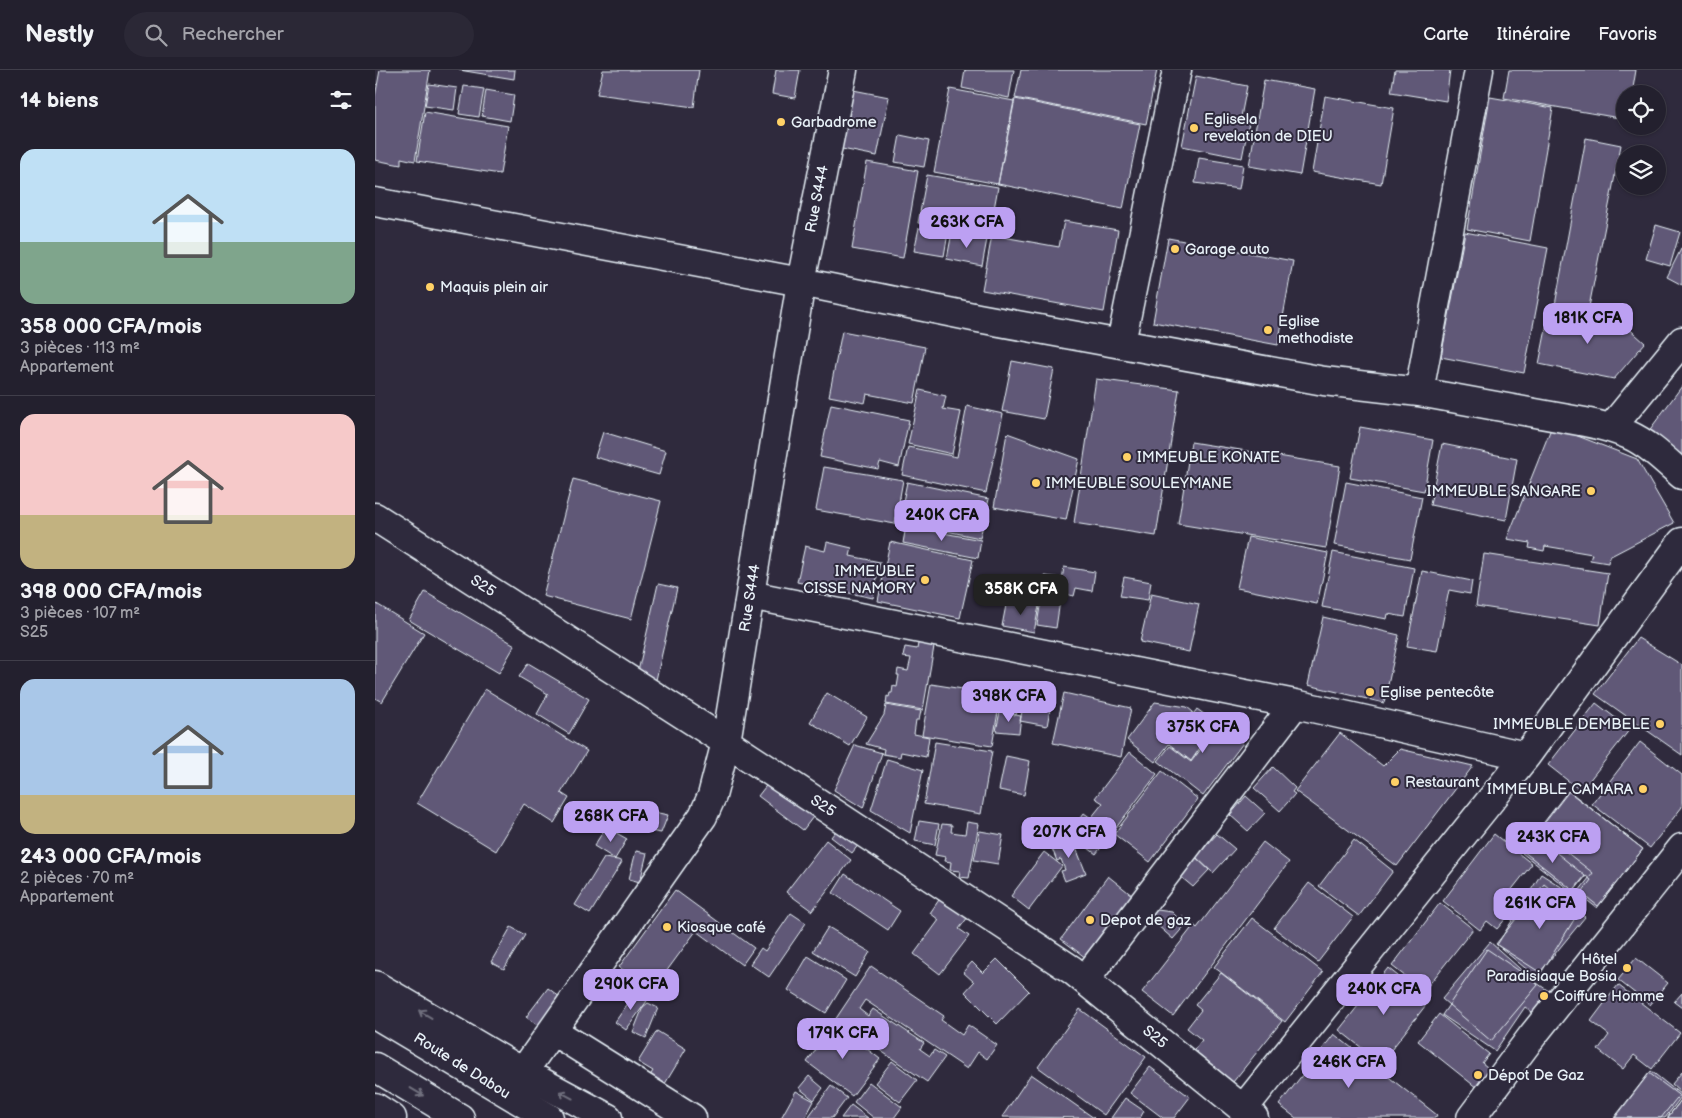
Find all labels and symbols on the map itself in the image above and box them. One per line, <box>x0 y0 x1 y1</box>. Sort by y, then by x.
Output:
place label: Eglisela revelation de DIEU <box>1204 110 1333 146</box>
place label: Garbadrome <box>791 113 877 132</box>
marker: Garbadrome <box>775 116 787 128</box>
marker: Eglisela revelation de DIEU <box>1188 122 1200 134</box>
street label: Rue S444 <box>801 164 833 234</box>
pin: 263K CFA <box>915 206 1019 249</box>
place label: Garage auto <box>1185 240 1270 259</box>
marker: Garage auto <box>1169 243 1181 255</box>
place label: Maquis plein air <box>440 278 548 297</box>
marker: Maquis plein air <box>424 281 436 293</box>
pin: 181K CFA <box>1536 302 1640 345</box>
place label: Eglise methodiste <box>1278 312 1353 348</box>
marker: Eglise methodiste <box>1262 324 1274 336</box>
place label: IMMEUBLE KONATE <box>1137 448 1280 467</box>
marker: IMMEUBLE KONATE <box>1121 451 1133 463</box>
place label: IMMEUBLE SOULEYMANE <box>1046 474 1232 493</box>
marker: IMMEUBLE SOULEYMANE <box>1030 477 1042 489</box>
place label: IMMEUBLE SANGARE <box>1427 482 1581 501</box>
marker: IMMEUBLE SANGARE <box>1585 485 1597 497</box>
pin: 240K CFA <box>890 500 994 542</box>
place label: IMMEUBLE CISSE NAMORY <box>803 562 915 598</box>
street label: Rue S444 <box>735 563 765 633</box>
street label: S25 <box>467 571 499 601</box>
marker: IMMEUBLE CISSE NAMORY <box>919 574 931 586</box>
pin: 358K CFA <box>969 574 1073 616</box>
pin: 398K CFA <box>957 680 1061 723</box>
place label: Eglise pentecôte <box>1380 683 1494 702</box>
marker: Eglise pentecôte <box>1364 686 1376 698</box>
pin: 375K CFA <box>1151 712 1255 754</box>
place label: IMMEUBLE DEMBELE <box>1493 715 1650 734</box>
marker: IMMEUBLE DEMBELE <box>1654 718 1666 730</box>
place label: Restaurant <box>1405 773 1480 792</box>
marker: Restaurant <box>1389 776 1401 788</box>
place label: IMMEUBLE CAMARA <box>1487 780 1634 799</box>
marker: IMMEUBLE CAMARA <box>1637 783 1649 795</box>
street label: S25 <box>807 791 839 821</box>
pin: 268K CFA <box>559 800 663 843</box>
pin: 207K CFA <box>1017 816 1121 859</box>
pin: 243K CFA <box>1501 822 1605 864</box>
pin: 261K CFA <box>1488 888 1592 930</box>
place label: Depot de gaz <box>1100 911 1192 930</box>
marker: Depot de gaz <box>1084 914 1096 926</box>
place label: Kiosque café <box>677 918 766 937</box>
marker: Kiosque café <box>661 921 673 933</box>
place label: Hôtel Paradisiaque Bosia <box>1486 950 1617 986</box>
marker: Hôtel Paradisiaque Bosia <box>1621 962 1633 974</box>
pin: 290K CFA <box>579 968 683 1011</box>
pin: 240K CFA <box>1332 974 1436 1016</box>
place label: Coiffure Homme <box>1554 987 1664 1006</box>
marker: Coiffure Homme <box>1538 990 1550 1002</box>
one-way arrow <box>418 1008 432 1018</box>
pin: 179K CFA <box>791 1018 895 1060</box>
street label: S25 <box>1139 1021 1171 1053</box>
street label: Route de Dabou <box>410 1029 514 1103</box>
pin: 246K CFA <box>1297 1046 1401 1089</box>
place label: Dépot De Gaz <box>1488 1066 1585 1085</box>
marker: Dépot De Gaz <box>1472 1069 1484 1081</box>
one-way arrow <box>409 1088 423 1098</box>
one-way arrow <box>558 1090 573 1100</box>

